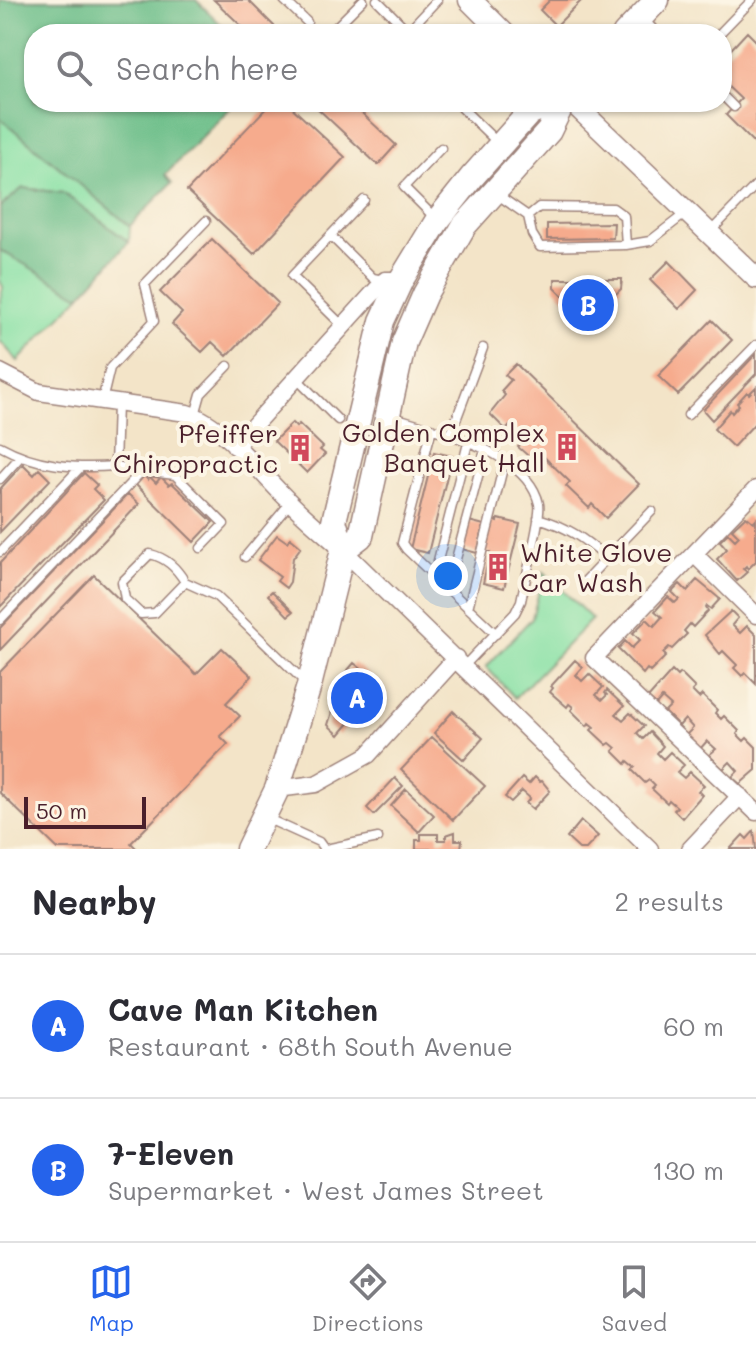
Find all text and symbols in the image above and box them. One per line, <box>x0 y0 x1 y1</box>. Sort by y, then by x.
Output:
search box <box>24 24 732 112</box>
icon: search <box>52 46 96 90</box>
text: Search here <box>116 48 299 88</box>
pin: B <box>562 275 614 335</box>
place label: Golden Complex Banquet Hall <box>342 415 545 479</box>
place label: Pfeiffer Chiropractic <box>113 416 278 480</box>
building icon: Golden Complex Banquet Hall <box>552 432 582 462</box>
building icon: Pfeiffer Chiropractic <box>285 433 315 463</box>
place label: White Glove Car Wash <box>520 535 672 599</box>
building icon: White Glove Car Wash <box>483 552 513 582</box>
your location <box>428 556 468 596</box>
pin: A <box>331 668 383 728</box>
scale bar <box>24 793 146 829</box>
text: 50 m <box>36 796 87 825</box>
text: Nearby <box>32 879 157 924</box>
text: 2 results <box>615 884 724 918</box>
text: Cave Man Kitchen <box>108 989 378 1029</box>
text: A <box>49 1009 67 1043</box>
text: 60 m <box>663 1009 724 1043</box>
text: Restaurant · 68th South Avenue <box>108 1029 513 1063</box>
text: 7-Eleven <box>108 1133 234 1173</box>
text: B <box>49 1153 67 1187</box>
text: 130 m <box>652 1153 724 1187</box>
text: Supermarket · West James Street <box>108 1173 544 1207</box>
tab: Map <box>89 1260 134 1337</box>
tab: Directions <box>312 1260 424 1337</box>
tab: Saved <box>602 1260 667 1337</box>

